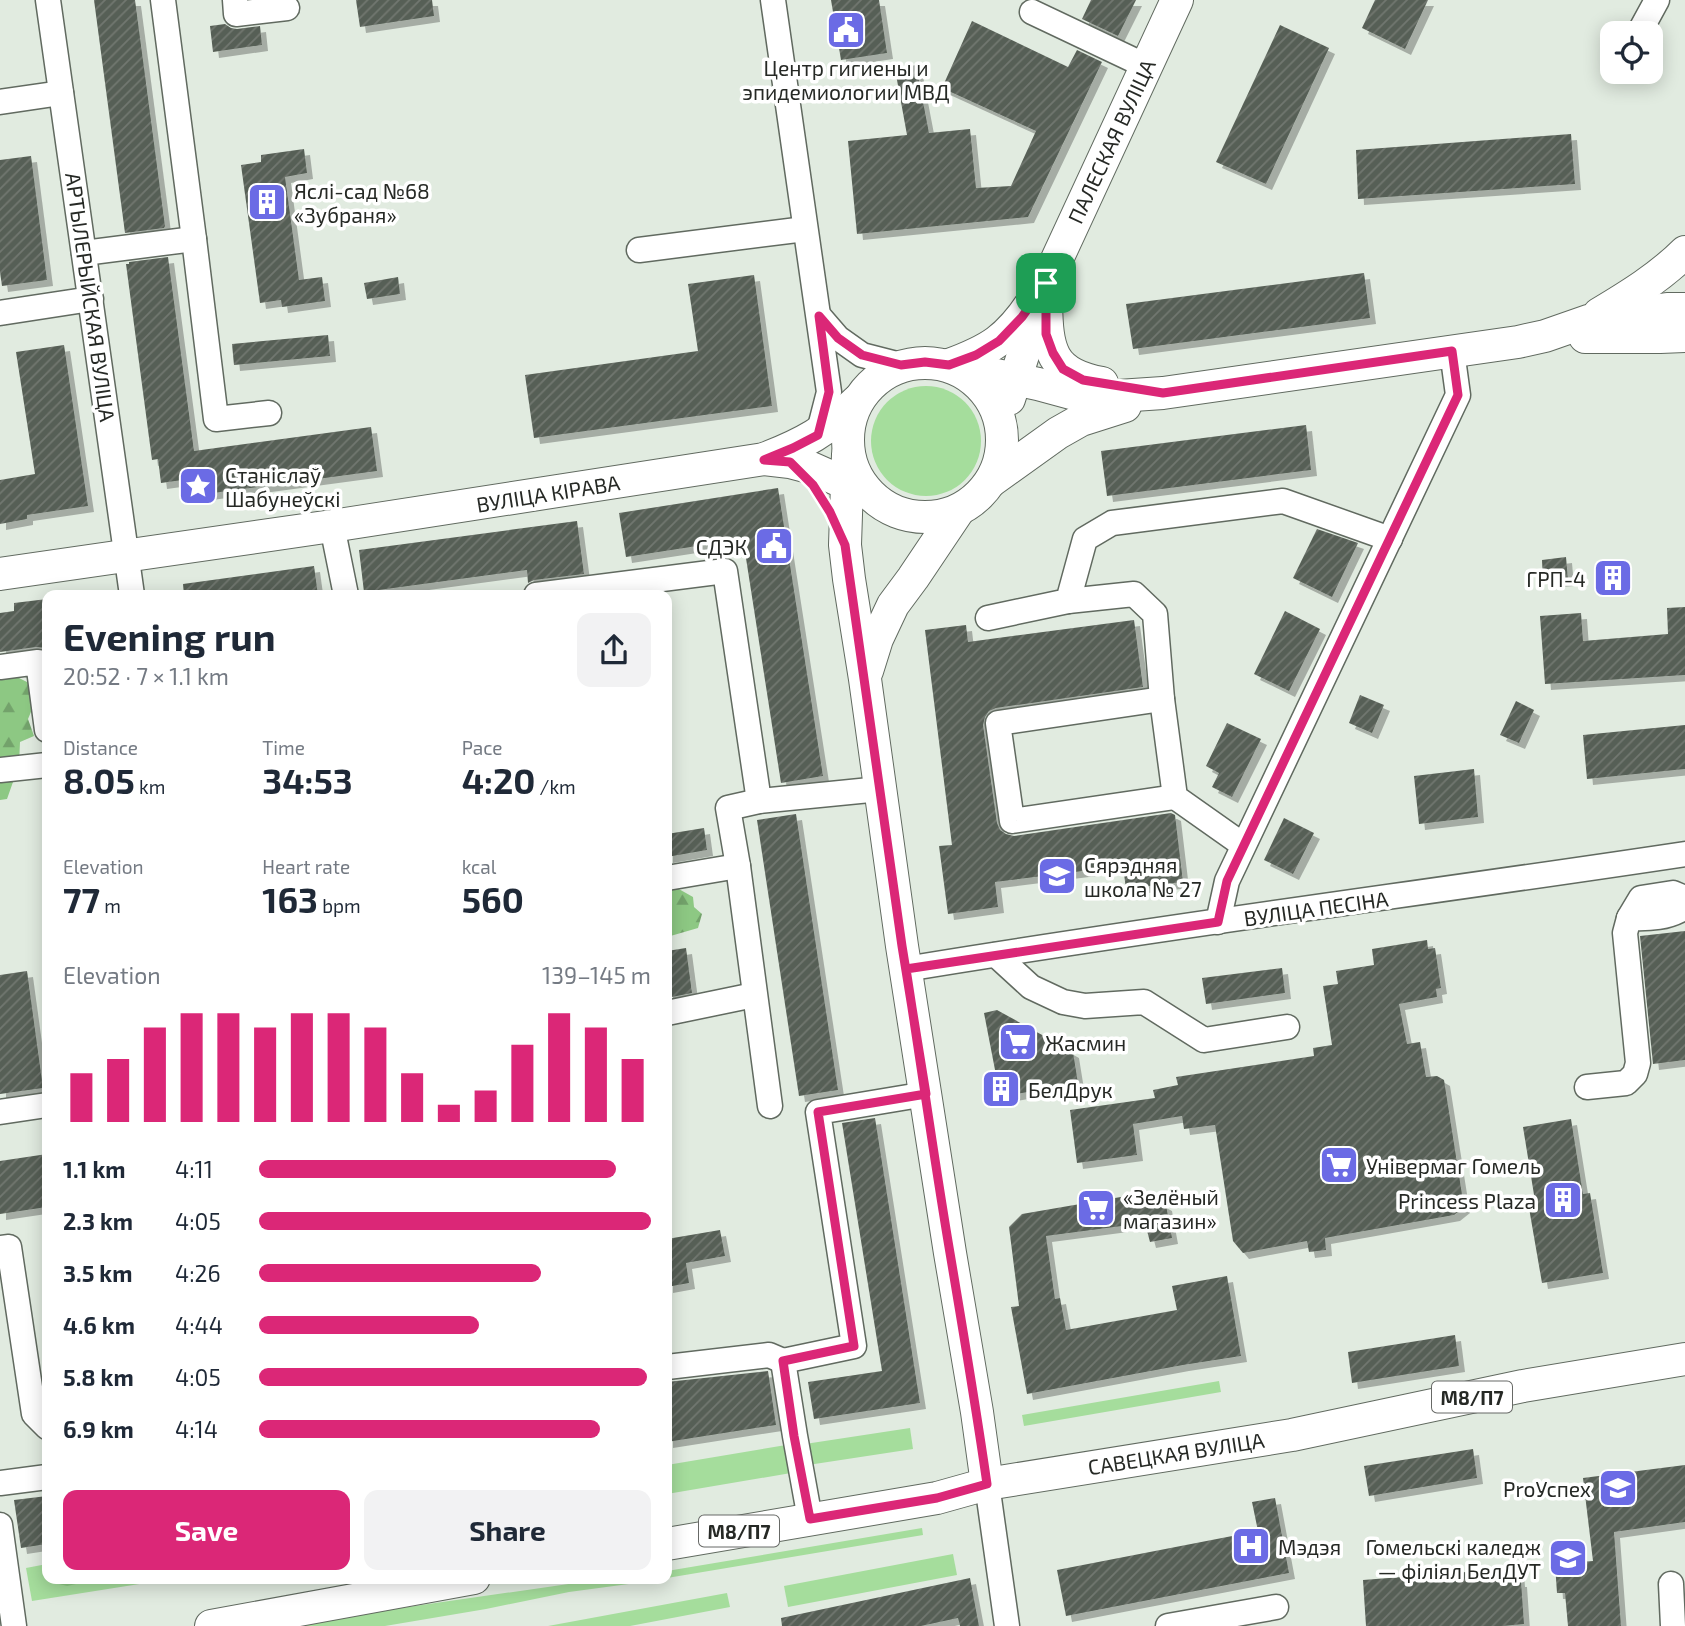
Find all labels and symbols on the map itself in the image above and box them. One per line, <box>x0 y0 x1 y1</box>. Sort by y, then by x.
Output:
public building icon: Центр гигиены и эпидемиологии МВД <box>825 9 867 51</box>
place label: Центр гигиены и эпидемиологии МВД <box>742 55 950 104</box>
street label: ПАЛЕСКАЯ ВУЛІЦА <box>1062 55 1160 227</box>
street label: АРТЫЛЕРЫЙСКАЯ ВУЛІЦА <box>61 171 121 423</box>
place label: Яслі-сад №68 «Зубраня» <box>294 178 430 228</box>
building icon: Яслі-сад №68 «Зубраня» <box>246 181 288 223</box>
pin <box>1016 253 1076 313</box>
place label: Станіслаў Шабунеўскі <box>225 462 341 512</box>
place icon: Станіслаў Шабунеўскі <box>177 465 219 507</box>
street label: ВУЛІЦА КІРАВА <box>474 469 622 517</box>
public building icon: СДЭК <box>753 525 795 567</box>
place label: СДЭК <box>696 534 747 559</box>
building icon: ГРП-4 <box>1592 557 1634 599</box>
place label: ГРП-4 <box>1526 566 1586 591</box>
place label: Сярэдняя школа № 27 <box>1084 852 1202 901</box>
school or university icon: Сярэдняя школа № 27 <box>1036 855 1078 897</box>
street label: ВУЛІЦА ПЕСІНА <box>1242 885 1390 931</box>
supermarket icon: Жасмин <box>997 1021 1039 1063</box>
place label: Жасмин <box>1045 1030 1126 1055</box>
building icon: БелДрук <box>980 1068 1022 1110</box>
place label: БелДрук <box>1028 1077 1113 1103</box>
supermarket icon: Універмаг Гомель <box>1318 1144 1360 1186</box>
place label: Універмаг Гомель <box>1366 1153 1541 1178</box>
building icon: Princess Plaza <box>1542 1179 1584 1221</box>
place label: «Зелёный магазин» <box>1123 1184 1219 1233</box>
supermarket icon: «Зелёный магазин» <box>1075 1187 1117 1229</box>
place label: Princess Plaza <box>1398 1188 1536 1213</box>
road number: М8/П7 <box>1432 1382 1512 1413</box>
street label: САВЕЦКАЯ ВУЛІЦА <box>1086 1427 1266 1479</box>
school or university icon: ProУспех <box>1597 1467 1639 1509</box>
place label: ProУспех <box>1503 1476 1591 1501</box>
road number: М8/П7 <box>699 1516 779 1546</box>
hospital icon: Мэдэя <box>1230 1525 1272 1567</box>
place label: Мэдэя <box>1278 1534 1341 1559</box>
place label: Гомельскі каледж — філіял БелДУТ <box>1366 1534 1541 1583</box>
school or university icon: Гомельскі каледж — філіял БелДУТ <box>1547 1537 1589 1579</box>

